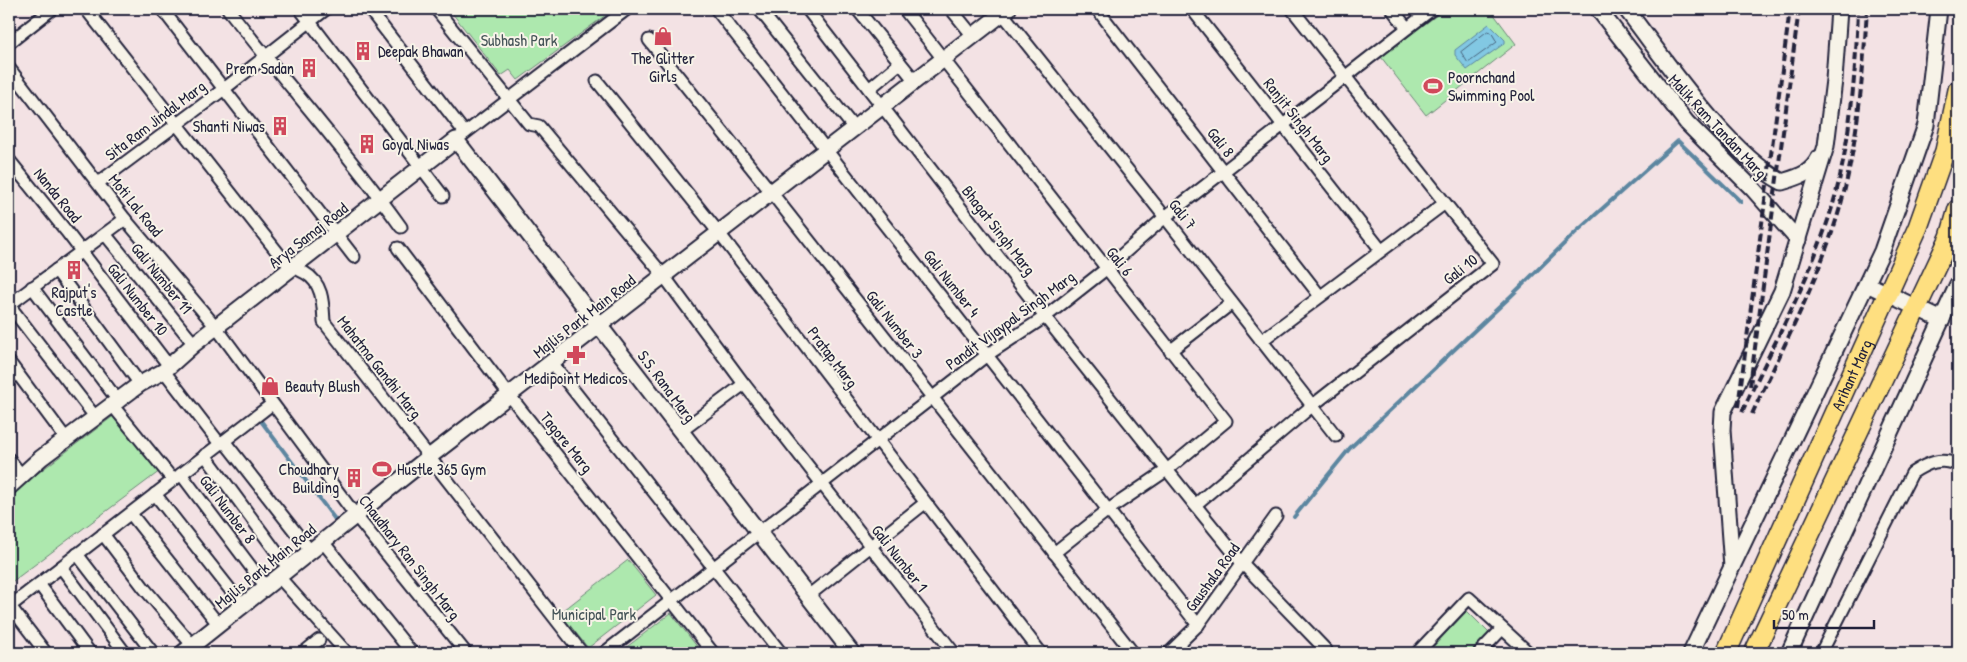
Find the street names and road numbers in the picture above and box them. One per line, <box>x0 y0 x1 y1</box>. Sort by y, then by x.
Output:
street label: Malik Ram Tandan Marg <box>1664 69 1772 183</box>
street label: Ranjit Singh Marg <box>1259 73 1339 167</box>
street label: Sita Ram Jindal Marg <box>100 75 210 165</box>
street label: Gali 8 <box>1202 122 1240 162</box>
street label: Nanda Road <box>29 163 87 227</box>
street label: Moti Lal Road <box>104 169 168 241</box>
street label: Bhagat Singh Marg <box>957 181 1041 279</box>
street label: Gali 7 <box>1164 194 1202 234</box>
street label: Arya Samaj Road <box>264 197 352 273</box>
street label: Gali Number 11 <box>126 238 198 318</box>
street label: Gali 6 <box>1102 242 1138 280</box>
street label: Gali Number 4 <box>919 245 985 321</box>
street label: Gali 10 <box>1438 248 1482 290</box>
street label: Gali Number 10 <box>103 258 173 340</box>
street label: Pandit Vijaypal Singh Marg <box>941 265 1079 375</box>
street label: Majlis Park Main Road <box>528 269 640 363</box>
street label: Gali Number 3 <box>861 285 929 363</box>
street label: Mahatma Gandhi Marg <box>333 311 427 423</box>
street label: Pratap Marg <box>803 322 863 392</box>
street label: Arihant Marg <box>1826 336 1877 414</box>
street label: S.S. Rana Marg <box>633 345 701 427</box>
street label: Tagore Marg <box>536 407 598 477</box>
street label: Gali Number 8 <box>195 470 261 548</box>
street label: Chaudhary Ran Singh Marg <box>354 490 466 624</box>
street label: Majlis Park Main Road <box>210 518 320 614</box>
street label: Gali Number 1 <box>867 520 933 596</box>
street label: Gaushala Road <box>1180 538 1244 616</box>

